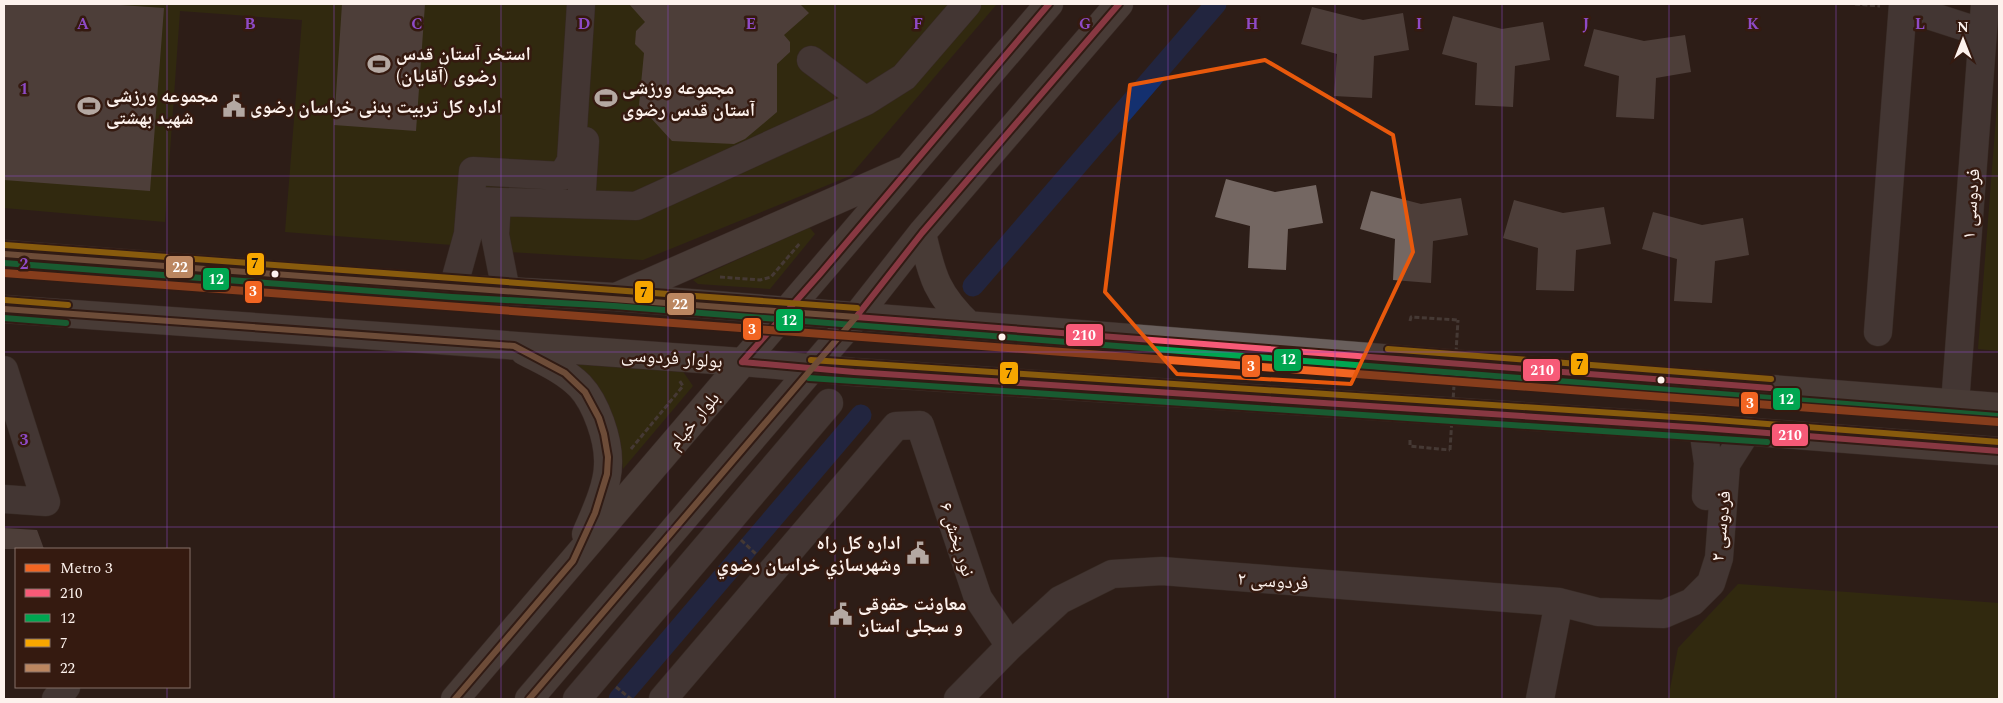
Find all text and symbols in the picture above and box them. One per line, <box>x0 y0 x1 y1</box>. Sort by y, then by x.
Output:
text: A <box>77 12 90 36</box>
text: B <box>244 12 256 36</box>
text: C <box>411 12 423 36</box>
text: D <box>578 12 591 36</box>
text: E <box>746 12 756 36</box>
text: F <box>913 12 923 36</box>
text: G <box>1079 12 1091 36</box>
text: H <box>1245 12 1259 36</box>
text: I <box>1416 12 1422 36</box>
text: J <box>1583 12 1590 36</box>
text: K <box>1747 12 1760 36</box>
text: L <box>1915 12 1925 36</box>
north arrow <box>1938 15 1988 65</box>
text: N <box>1957 17 1969 38</box>
place label: استخر آستان قدس رضوی (آقایان) <box>396 40 531 91</box>
sports icon: استخر آستان قدس رضوی (آقایان) <box>366 51 392 77</box>
place label: مجموعه ورزشی آستان قدس رضوی <box>622 74 756 125</box>
text: 1 <box>20 77 28 101</box>
place label: مجموعه ورزشی شهید بهشتی <box>106 82 218 133</box>
sports icon: مجموعه ورزشی آستان قدس رضوی <box>593 85 619 111</box>
sports icon: مجموعه ورزشی شهید بهشتی <box>76 93 102 119</box>
public building icon: اداره کل تربیت بدنی خراسان رضوی <box>221 93 247 119</box>
place label: اداره کل تربیت بدنی خراسان رضوی <box>250 93 502 122</box>
street label: فردوسی ۱ <box>1955 168 1988 241</box>
text: 2 <box>20 252 29 276</box>
line badge: 7 <box>246 252 265 276</box>
text: 7 <box>251 253 259 274</box>
line badge: 22 <box>165 255 194 279</box>
text: 22 <box>172 257 188 278</box>
line badge: 12 <box>202 267 230 291</box>
text: 12 <box>208 269 224 290</box>
unlabelled marker <box>270 269 280 279</box>
line badge: 3 <box>244 280 263 304</box>
line badge: 7 <box>634 280 654 304</box>
text: 3 <box>249 281 257 302</box>
text: 7 <box>640 282 648 303</box>
line badge: 22 <box>666 292 695 316</box>
text: 22 <box>672 294 688 315</box>
line badge: 12 <box>775 308 804 332</box>
text: 12 <box>781 310 797 331</box>
line badge: 3 <box>742 317 762 341</box>
text: 3 <box>748 319 756 340</box>
line badge: 210 <box>1065 323 1104 347</box>
text: 210 <box>1072 325 1096 346</box>
unlabelled marker <box>997 332 1007 342</box>
street label: بولوار فردوسی <box>620 340 724 377</box>
line badge: 12 <box>1273 348 1302 372</box>
text: 12 <box>1280 349 1296 370</box>
line badge: 7 <box>1570 352 1589 376</box>
line badge: 3 <box>1241 354 1261 378</box>
text: 7 <box>1576 354 1584 375</box>
text: 3 <box>1247 356 1255 377</box>
line badge: 210 <box>1522 358 1561 382</box>
text: 210 <box>1530 360 1554 381</box>
line badge: 7 <box>999 361 1019 385</box>
text: 7 <box>1005 363 1013 384</box>
unlabelled marker <box>1656 375 1666 385</box>
street label: بلوار خیام <box>661 385 727 456</box>
line badge: 12 <box>1772 387 1801 411</box>
text: 12 <box>1778 389 1794 410</box>
line badge: 3 <box>1740 391 1759 415</box>
text: 3 <box>1746 393 1754 414</box>
line badge: 210 <box>1771 423 1809 447</box>
text: 210 <box>1778 425 1802 446</box>
text: 3 <box>20 428 29 452</box>
street label: فردوسی ۲ <box>1703 489 1740 563</box>
street label: نور بخش ۶ <box>931 499 982 580</box>
place label: اداره كل راه وشهرسازي خراسان رضوي <box>717 529 901 580</box>
public building icon: اداره كل راه وشهرسازي خراسان رضوي <box>905 540 931 566</box>
legend <box>15 548 190 688</box>
text: Metro 3 <box>60 557 113 580</box>
street label: فردوسی ۲ <box>1236 565 1309 598</box>
text: 210 <box>60 582 83 605</box>
place label: معاونت حقوقی و سجلی استان <box>858 590 967 641</box>
public building icon: معاونت حقوقی و سجلی استان <box>828 601 854 627</box>
text: 12 <box>60 607 75 630</box>
text: 7 <box>60 632 68 655</box>
text: 22 <box>60 657 75 680</box>

